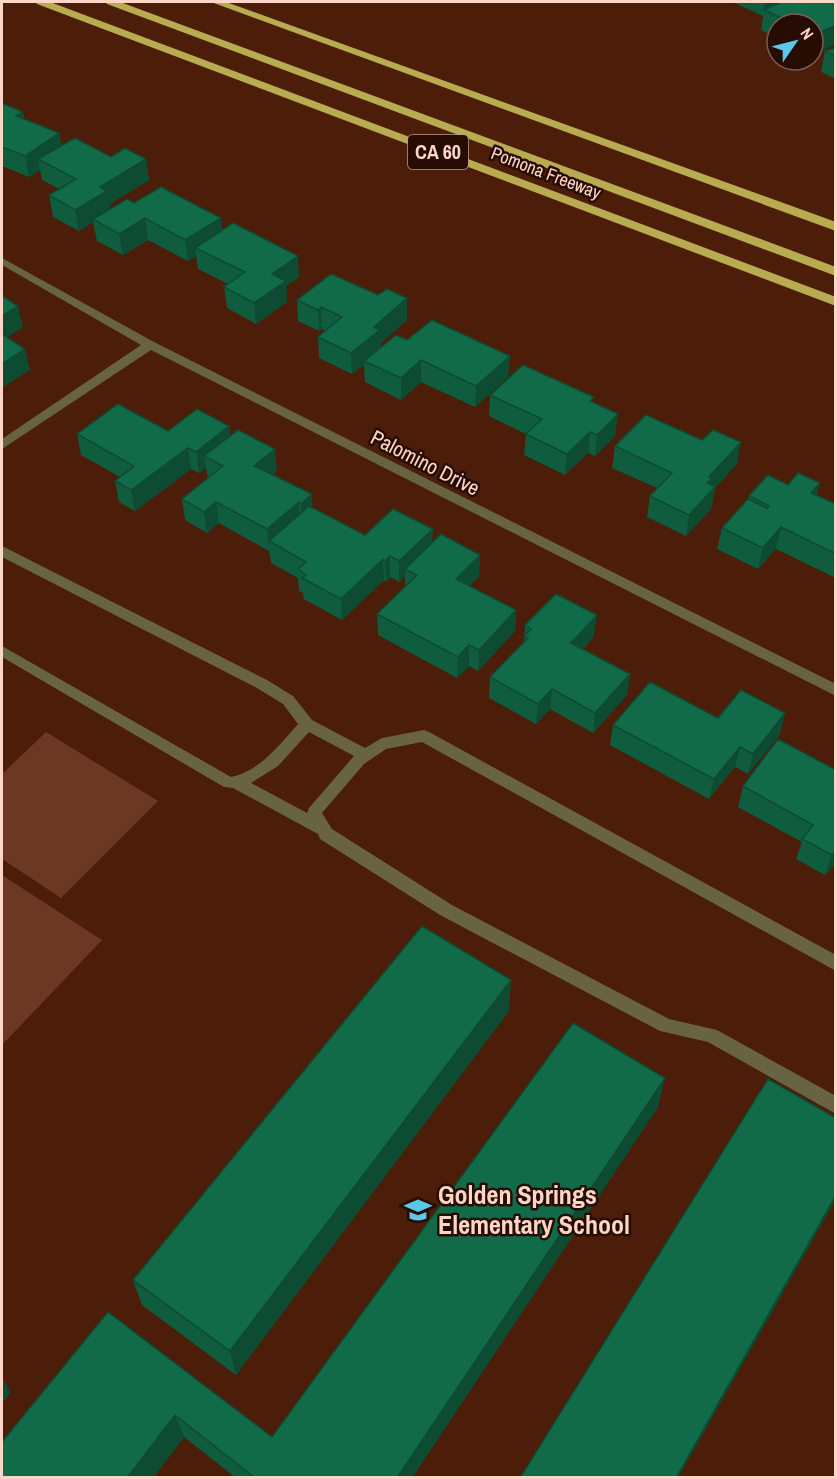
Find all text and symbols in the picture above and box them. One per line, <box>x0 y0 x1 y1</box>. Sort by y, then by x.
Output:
north arrow <box>765 12 825 72</box>
text: N <box>796 23 819 44</box>
road number: CA 60 <box>408 135 468 169</box>
street label: Pomona Freeway <box>488 140 605 205</box>
street label: Palomino Drive <box>366 423 485 502</box>
place label: Golden Springs Elementary School <box>438 1177 630 1242</box>
school or university icon: Golden Springs Elementary School <box>403 1195 433 1225</box>

